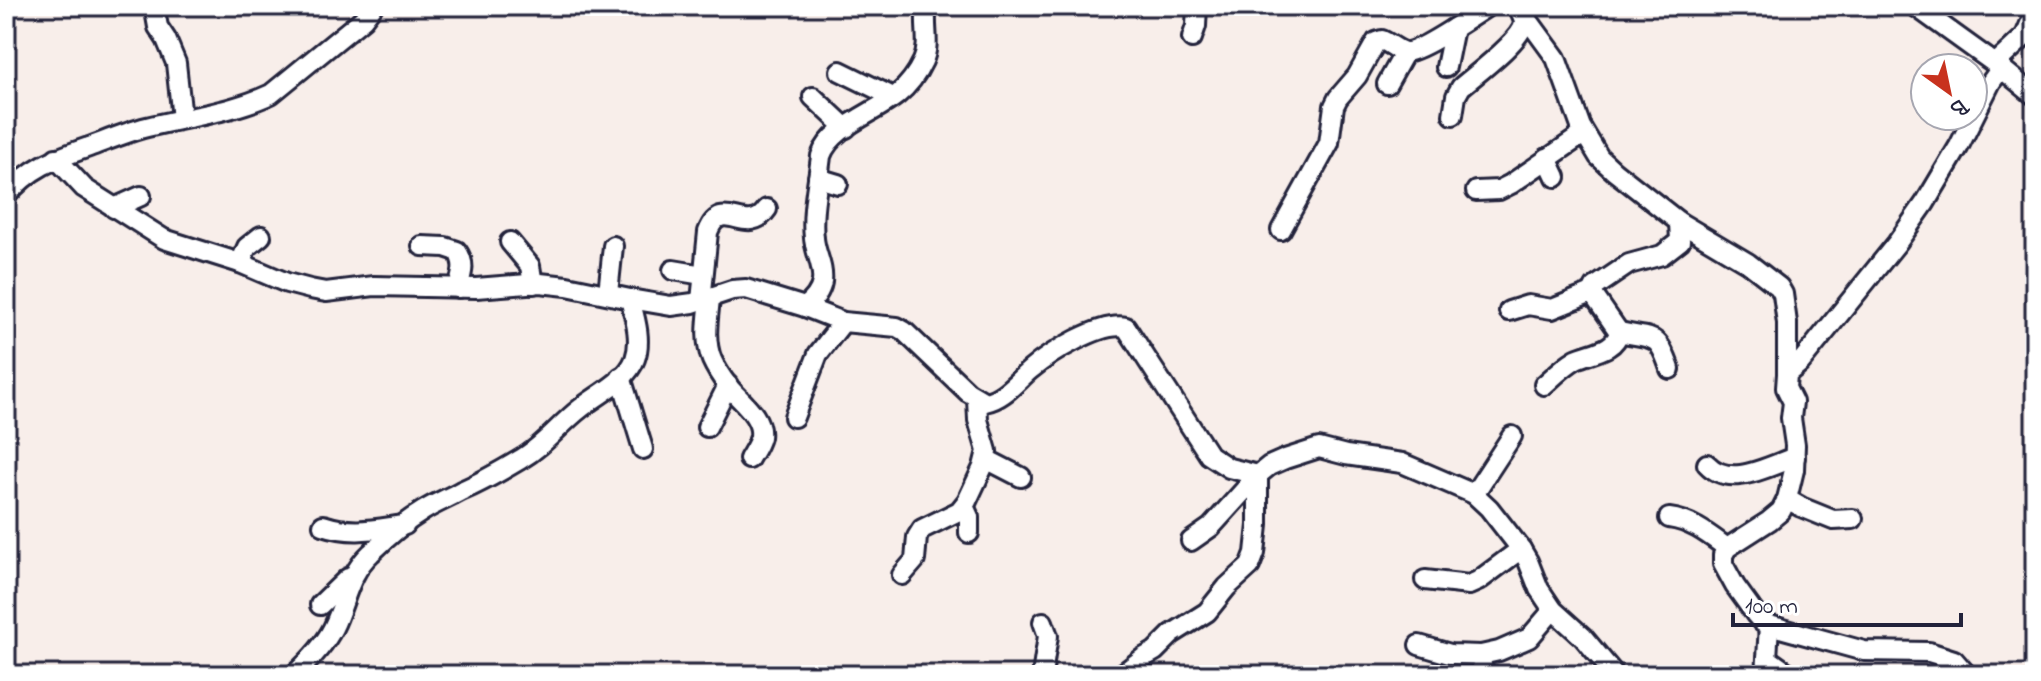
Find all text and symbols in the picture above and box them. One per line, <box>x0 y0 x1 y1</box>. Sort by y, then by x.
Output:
north arrow <box>1909 52 1989 132</box>
text: B <box>1943 88 1974 124</box>
scale bar <box>1733 577 1961 627</box>
text: 100 m <box>1745 590 1798 625</box>

